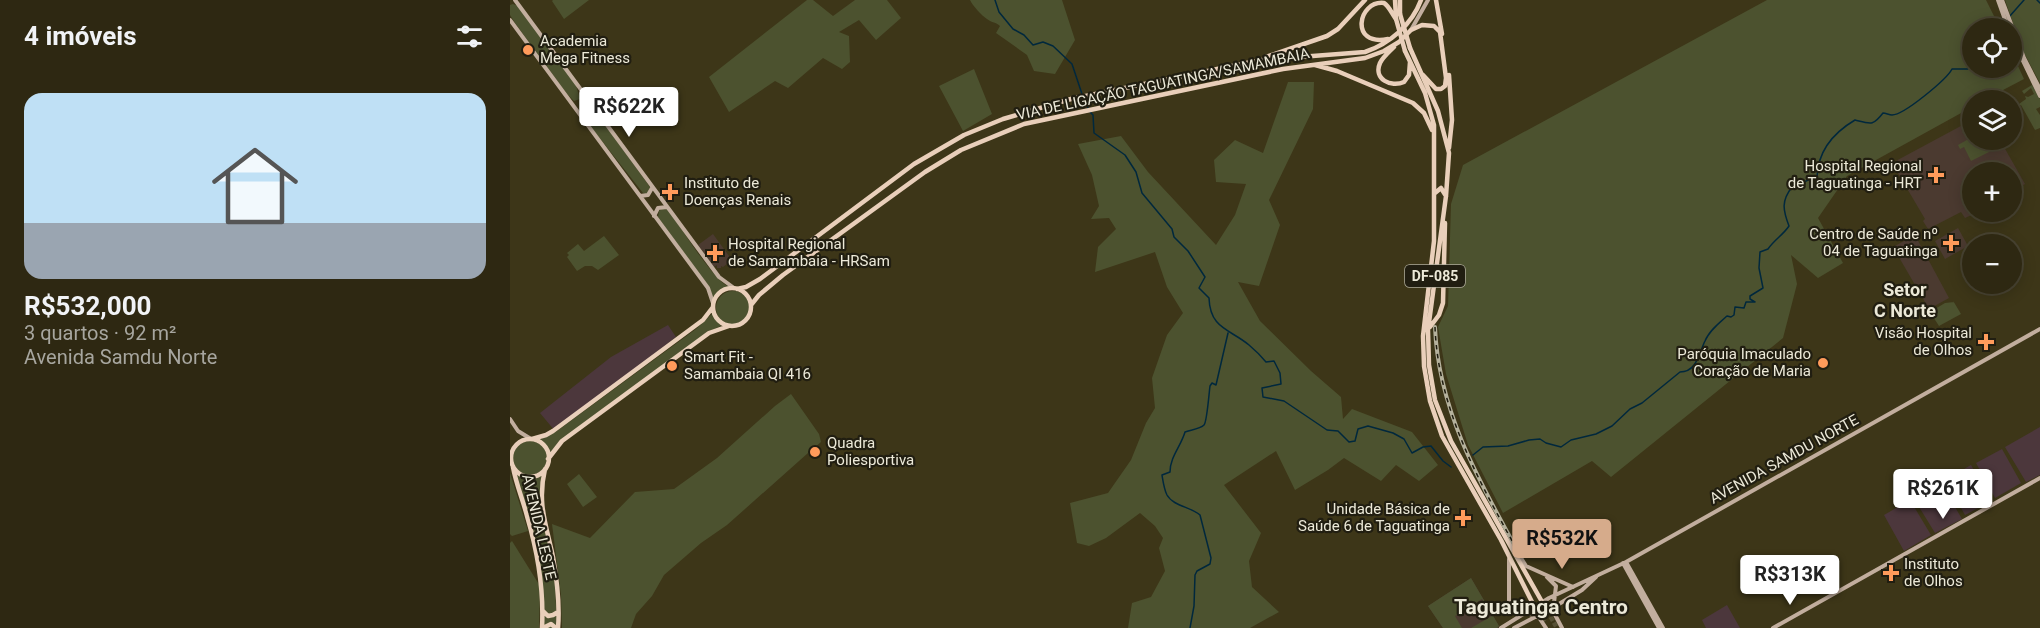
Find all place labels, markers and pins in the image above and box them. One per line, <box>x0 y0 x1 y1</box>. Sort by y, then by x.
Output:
place label: Academia Mega Fitness <box>540 32 630 67</box>
marker: Academia Mega Fitness <box>521 43 535 57</box>
pin: R$622K <box>580 87 678 138</box>
place label: Hospital Regional de Taguatinga - HRT <box>1788 157 1922 192</box>
marker: Hospital Regional de Taguatinga - HRT <box>1927 166 1945 184</box>
place label: Instituto de Doenças Renais <box>684 174 791 209</box>
marker: Instituto de Doenças Renais <box>661 183 679 201</box>
place label: Centro de Saúde nº 04 de Taguatinga <box>1809 225 1938 260</box>
marker: Centro de Saúde nº 04 de Taguatinga <box>1942 234 1960 252</box>
place label: Hospital Regional de Samambaia - HRSam <box>728 235 890 270</box>
marker: Hospital Regional de Samambaia - HRSam <box>706 244 724 262</box>
place label: Visão Hospital de Olhos <box>1875 324 1972 359</box>
marker: Visão Hospital de Olhos <box>1977 333 1995 351</box>
place label: Paróquia Imaculado Coração de Maria <box>1677 345 1811 380</box>
place label: Smart Fit - Samambaia QI 416 <box>684 348 811 383</box>
marker: Paróquia Imaculado Coração de Maria <box>1816 356 1830 370</box>
marker: Smart Fit - Samambaia QI 416 <box>665 359 679 373</box>
place label: Quadra Poliesportiva <box>827 434 914 469</box>
marker: Quadra Poliesportiva <box>808 445 822 459</box>
pin: R$261K <box>1894 469 1992 520</box>
place label: Unidade Básica de Saúde 6 de Taguatinga <box>1298 500 1450 535</box>
marker: Unidade Básica de Saúde 6 de Taguatinga <box>1454 509 1472 527</box>
pin: R$532K <box>1513 519 1611 570</box>
pin: R$313K <box>1741 555 1839 606</box>
place label: Instituto de Olhos <box>1904 555 1963 590</box>
marker: Instituto de Olhos <box>1882 564 1900 582</box>

